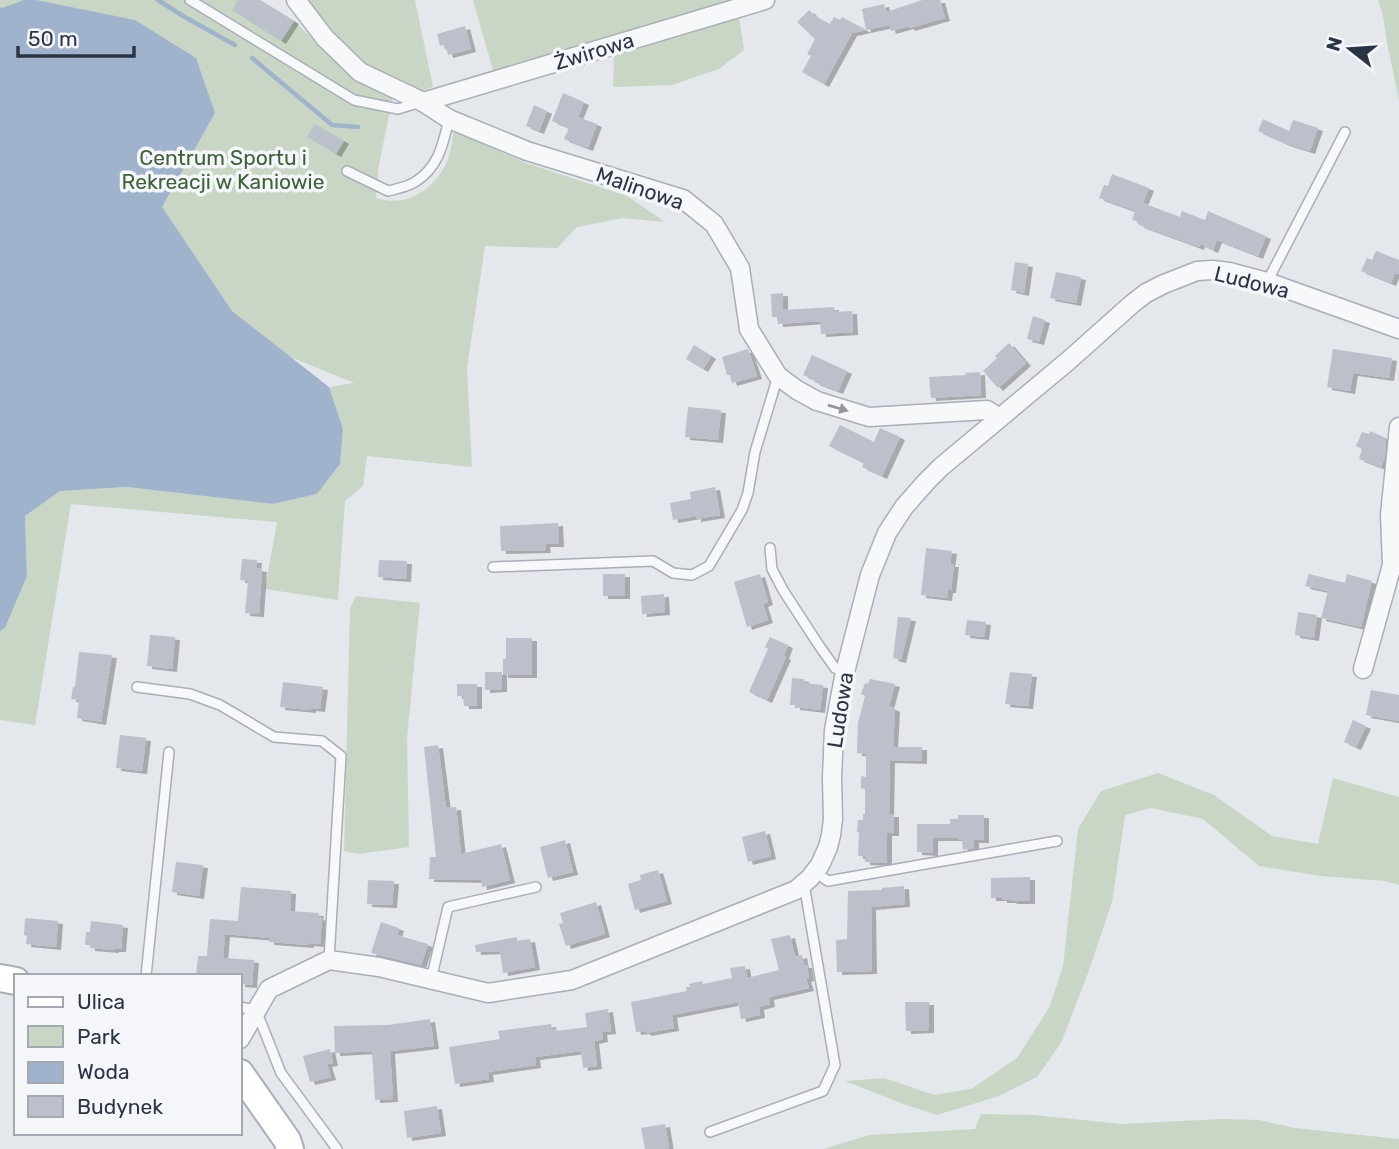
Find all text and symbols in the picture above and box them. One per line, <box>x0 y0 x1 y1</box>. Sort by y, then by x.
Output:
scale bar <box>18 14 133 58</box>
north arrow <box>1315 14 1385 84</box>
text: 50 m <box>28 26 78 51</box>
street label: Żwirowa <box>551 27 637 75</box>
text: N <box>1321 34 1347 54</box>
park label: Centrum Sportu i Rekreacji w Kaniowie <box>122 145 324 194</box>
street label: Malinowa <box>593 161 687 215</box>
street label: Ludowa <box>1212 261 1292 303</box>
one-way arrow <box>828 403 849 413</box>
street label: Ludowa <box>822 670 858 750</box>
legend <box>14 974 242 1135</box>
text: Ulica <box>77 989 125 1014</box>
text: Park <box>77 1024 121 1049</box>
text: Woda <box>77 1059 130 1084</box>
text: Budynek <box>77 1094 163 1119</box>

